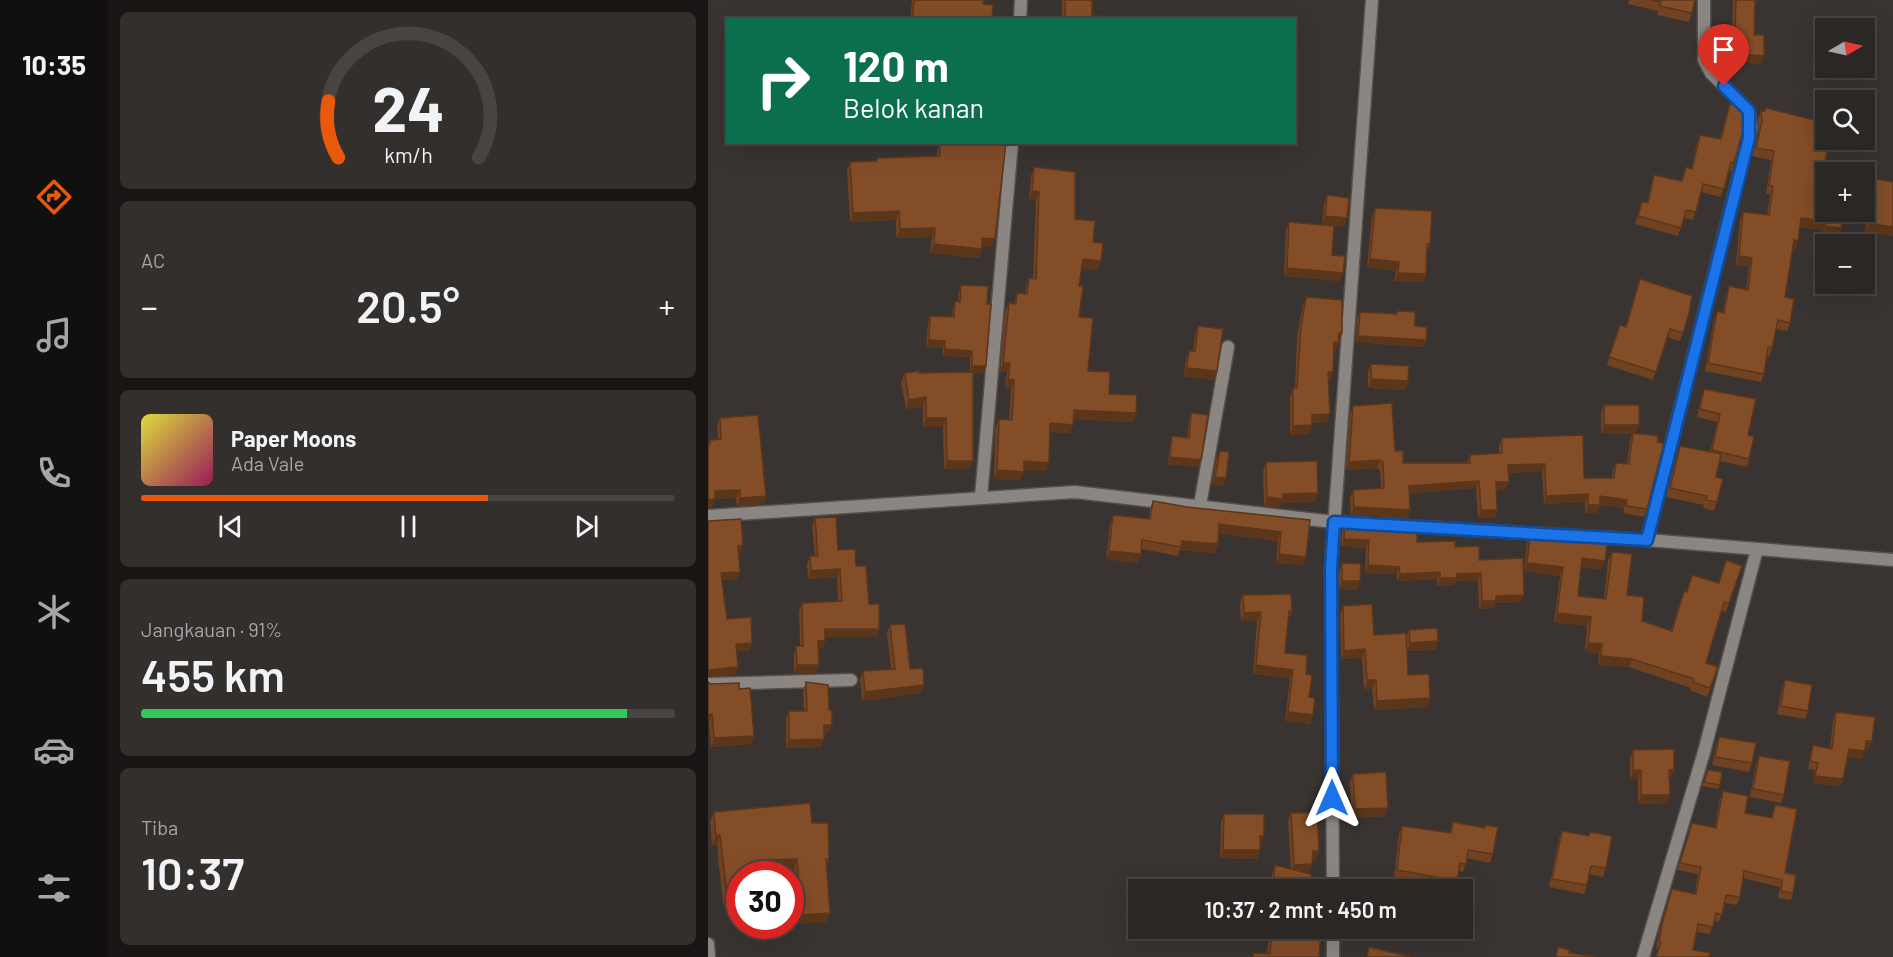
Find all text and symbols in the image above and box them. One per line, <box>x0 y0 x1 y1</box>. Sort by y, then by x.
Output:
north arrow <box>1815 18 1875 78</box>
map controls <box>1815 18 1875 294</box>
pin <box>1698 24 1749 86</box>
icon: arrive <box>1707 33 1740 66</box>
text: 120 m <box>843 40 949 90</box>
icon: right <box>744 42 822 120</box>
text: 10:35 <box>22 48 86 80</box>
text: 24 <box>372 70 444 144</box>
button: search <box>1815 90 1875 150</box>
text: Belok kanan <box>843 91 984 123</box>
text: km/h <box>384 142 432 167</box>
button: + <box>1815 162 1875 222</box>
icon: directions <box>33 176 75 218</box>
button: − <box>1815 234 1875 294</box>
text: AC <box>141 248 165 272</box>
text: 20.5° <box>356 278 460 332</box>
text: − <box>141 286 158 326</box>
text: + <box>658 286 675 326</box>
icon: music <box>33 314 75 356</box>
text: Paper Moons <box>231 425 356 451</box>
text: Ada Vale <box>231 451 304 475</box>
icon: phone <box>33 452 75 494</box>
icon: previous <box>214 510 247 543</box>
icon: pause <box>392 510 425 543</box>
icon: next <box>570 510 603 543</box>
icon: climate <box>33 591 75 633</box>
text: Jangkauan · 91% <box>141 617 282 641</box>
text: 455 km <box>141 647 285 701</box>
icon: car <box>33 729 75 771</box>
position arrow <box>1300 766 1364 830</box>
text: Tiba <box>141 815 178 839</box>
text: 10:37 <box>141 845 244 899</box>
speed limit sign: 30 <box>726 861 804 939</box>
icon: filters <box>33 867 75 909</box>
text: 10:37 · 2 mnt · 450 m <box>1204 896 1397 922</box>

